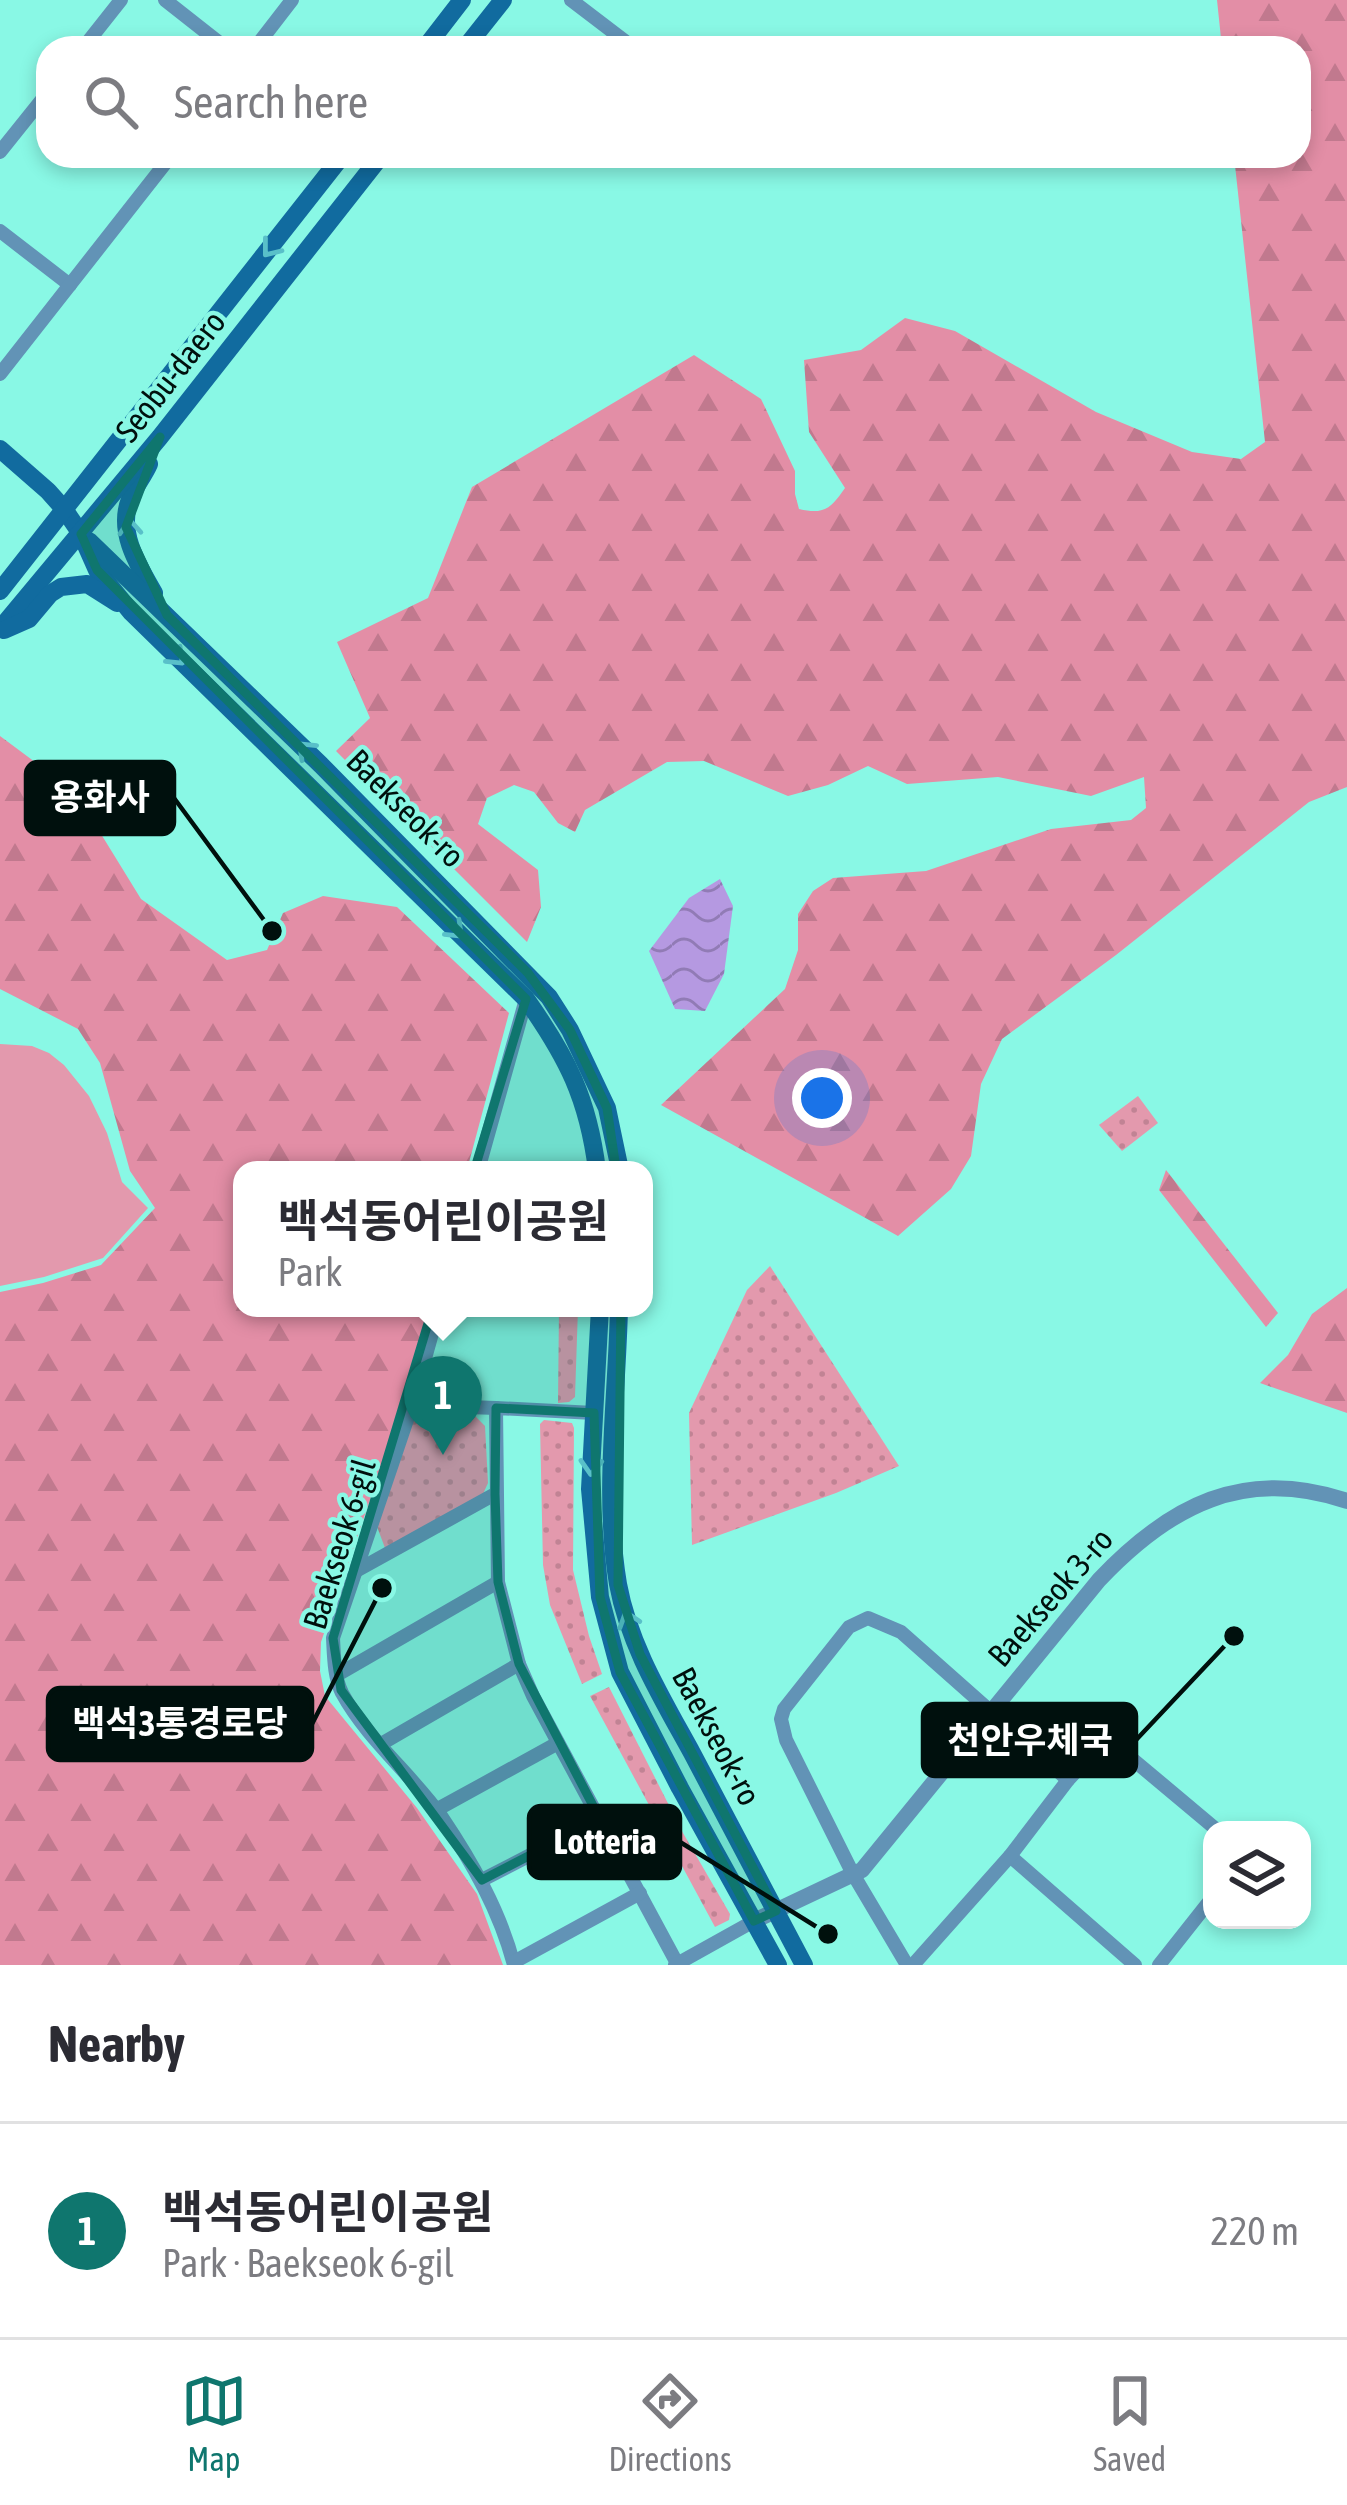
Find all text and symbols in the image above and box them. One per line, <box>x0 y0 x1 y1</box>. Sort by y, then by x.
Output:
search box <box>36 36 1311 168</box>
icon: search <box>78 69 144 135</box>
text: Search here <box>174 76 368 128</box>
one-way arrow <box>263 235 284 257</box>
street label: Seobu-daero <box>107 303 233 449</box>
one-way arrow <box>117 518 143 537</box>
one-way arrow <box>163 644 185 666</box>
one-way arrow <box>297 741 319 763</box>
street label: Baekseok-ro <box>339 741 473 875</box>
callout: 용화사 <box>26 762 174 834</box>
text: 용화사 <box>50 776 150 818</box>
one-way arrow <box>442 917 464 939</box>
your location <box>792 1068 852 1128</box>
popup <box>233 1161 653 1317</box>
text: 백석동어린이공원 <box>277 1195 609 1247</box>
text: Park <box>277 1250 343 1294</box>
pin: 1 <box>404 1356 482 1455</box>
street label: Baekseok 6-gil <box>295 1454 383 1634</box>
one-way arrow <box>578 1458 604 1477</box>
street label: Baekseok 3-ro <box>980 1520 1120 1674</box>
one-way arrow <box>618 1610 643 1631</box>
street label: Baekseok-ro <box>665 1661 769 1811</box>
callout: 백석3통경로당 <box>48 1688 312 1760</box>
text: 백석3통경로당 <box>72 1702 288 1744</box>
callout: 천안우체국 <box>923 1704 1136 1776</box>
text: 천안우체국 <box>947 1719 1113 1761</box>
callout: Lotteria <box>529 1806 680 1878</box>
text: Lotteria <box>553 1820 657 1862</box>
map controls <box>1203 1821 1311 1929</box>
button: layers <box>1203 1821 1311 1929</box>
text: Nearby <box>48 2014 185 2073</box>
text: 백석동어린이공원 <box>162 2186 493 2238</box>
text: 1 <box>78 2209 96 2253</box>
text: 220 m <box>1211 2209 1299 2253</box>
text: Park · Baekseok 6-gil <box>162 2241 454 2285</box>
tab: Map <box>181 2368 247 2478</box>
tab: Directions <box>608 2368 732 2478</box>
tab: Saved <box>1093 2368 1166 2478</box>

